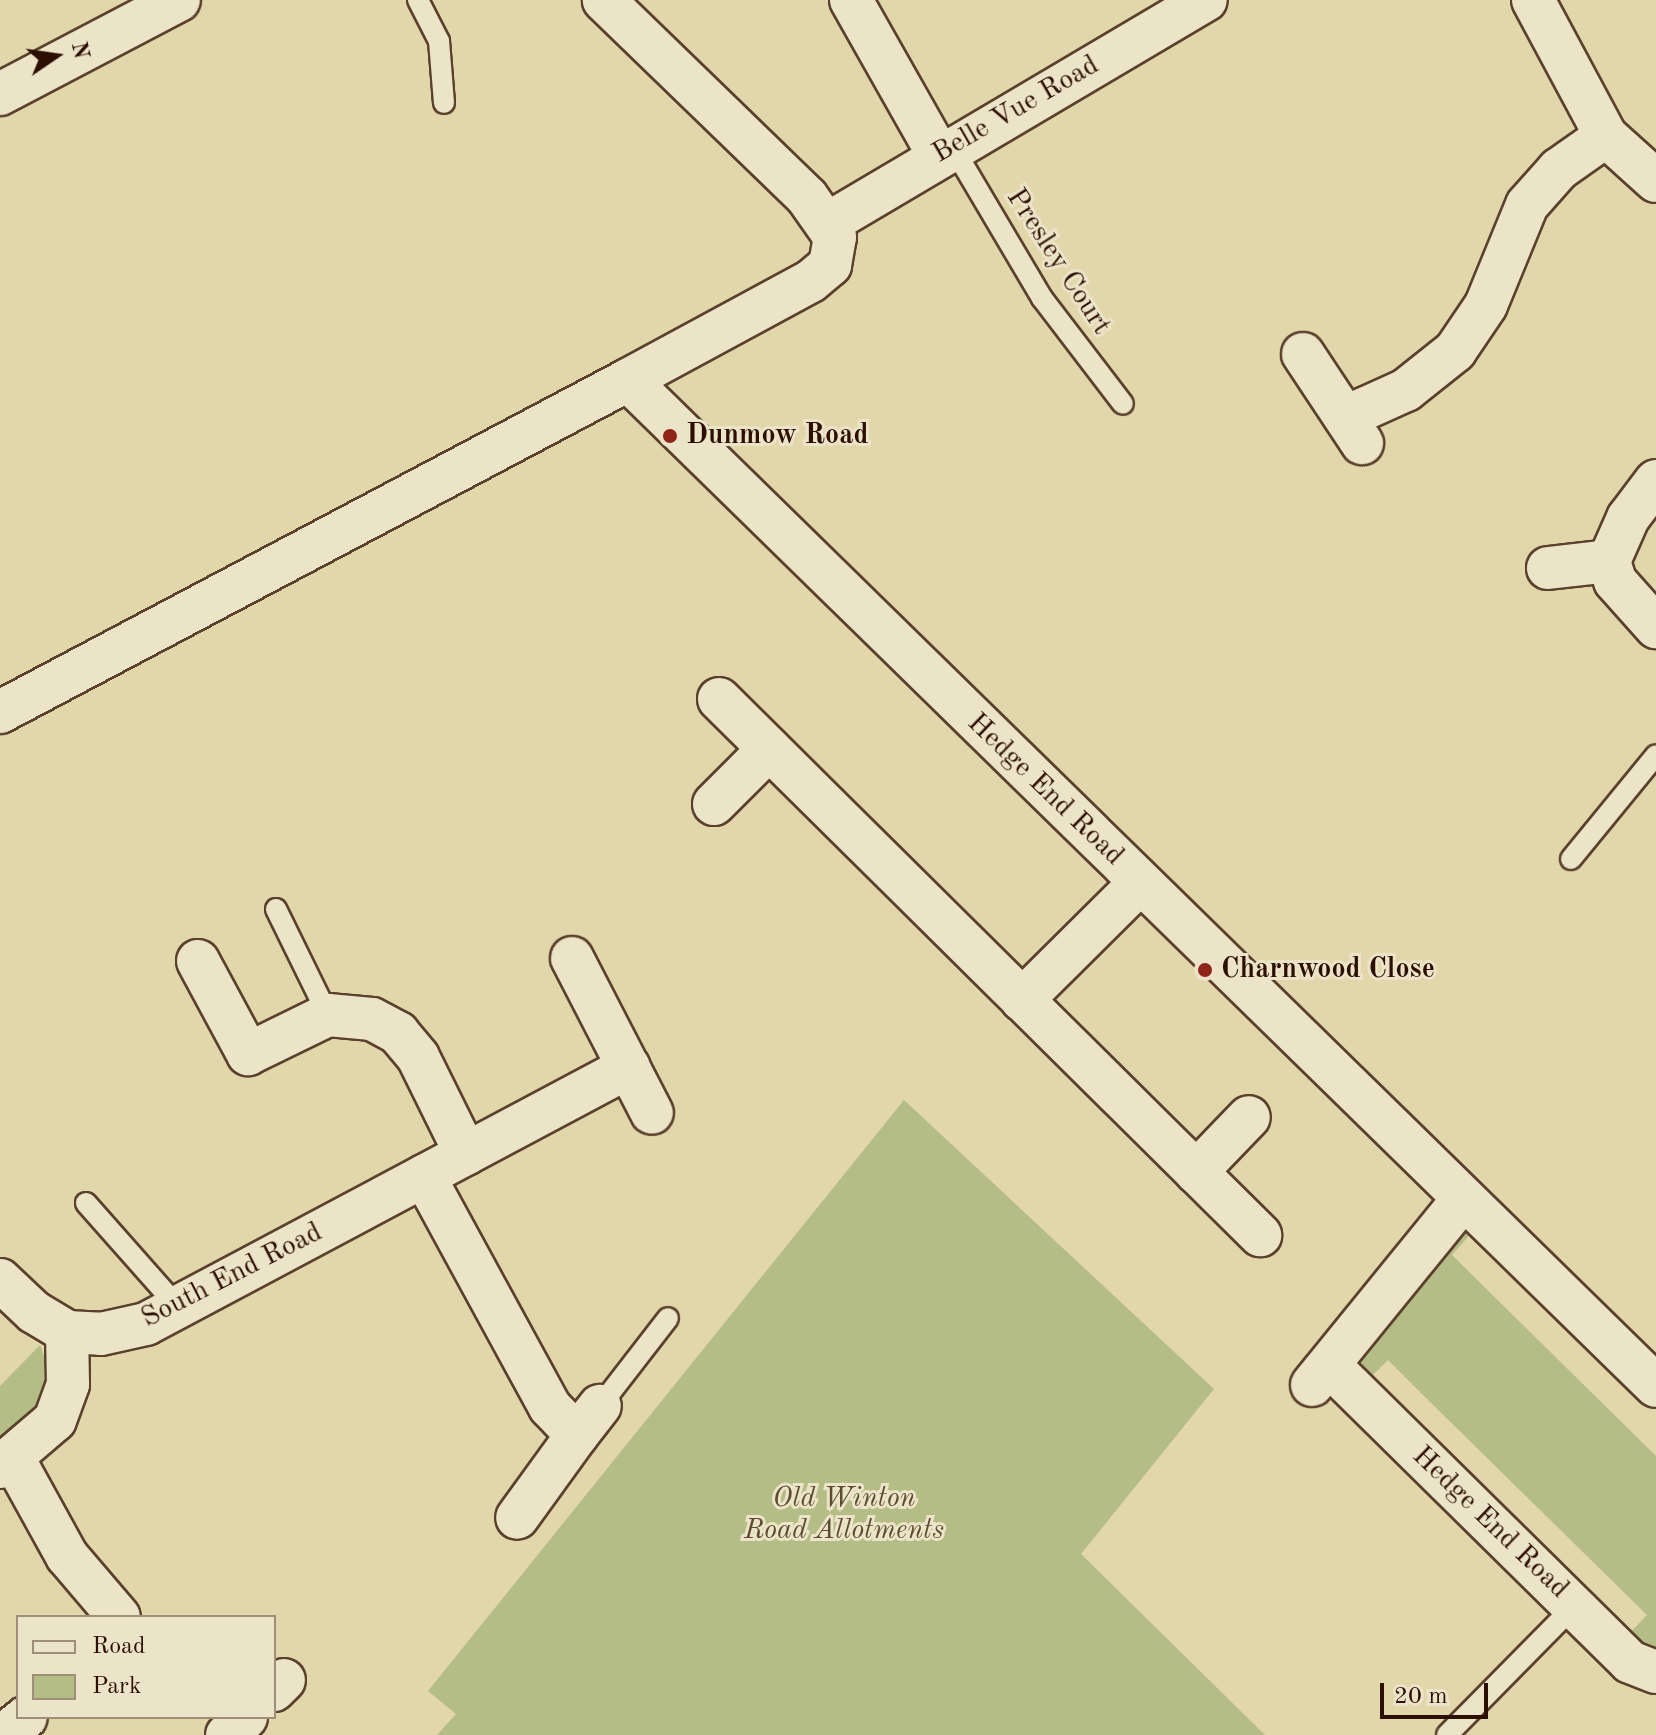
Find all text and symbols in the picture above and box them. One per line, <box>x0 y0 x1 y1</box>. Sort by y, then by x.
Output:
north arrow <box>16 16 96 96</box>
text: N <box>67 40 92 61</box>
street label: Belle Vue Road <box>927 49 1105 171</box>
street label: Presley Court <box>998 183 1118 341</box>
place label: Dunmow Road <box>686 419 868 453</box>
marker: Dunmow Road <box>661 427 679 445</box>
street label: Hedge End Road <box>960 707 1130 873</box>
place label: Charnwood Close <box>1221 953 1435 987</box>
marker: Charnwood Close <box>1196 961 1214 979</box>
street label: South End Road <box>136 1216 328 1336</box>
street label: Hedge End Road <box>1405 1440 1575 1606</box>
park label: Old Winton Road Allotments <box>744 1482 944 1548</box>
legend <box>16 1615 276 1719</box>
text: Road <box>92 1635 145 1659</box>
scale bar <box>1384 1667 1492 1717</box>
text: Park <box>92 1675 141 1699</box>
text: 20 m <box>1394 1685 1448 1709</box>

